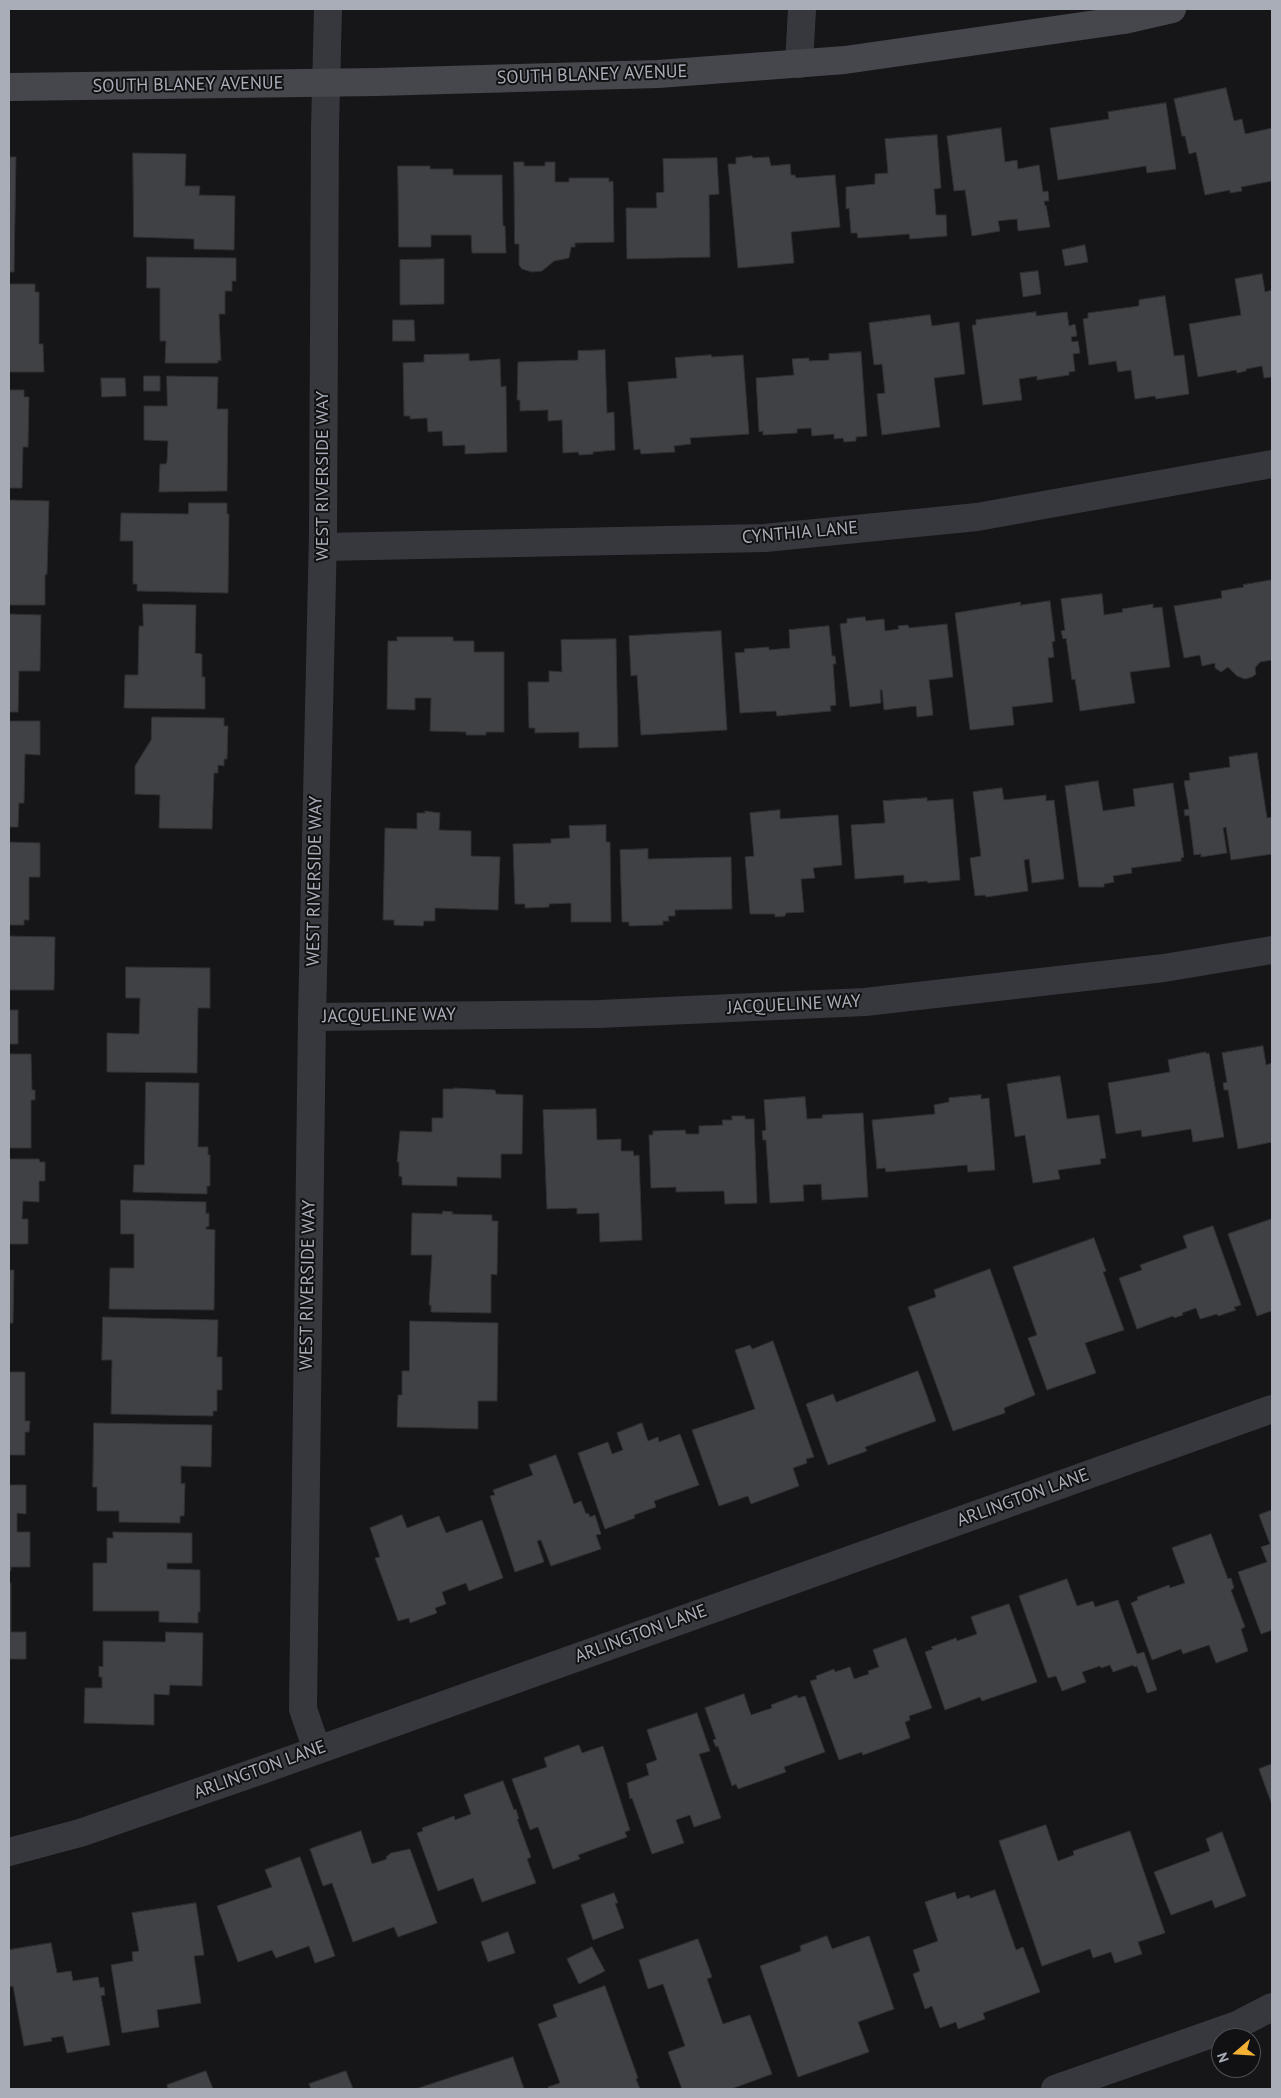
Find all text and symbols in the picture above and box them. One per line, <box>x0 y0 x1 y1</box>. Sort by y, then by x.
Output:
street label: SOUTH BLANEY AVENUE <box>496 61 688 89</box>
street label: SOUTH BLANEY AVENUE <box>92 73 284 97</box>
street label: WEST RIVERSIDE WAY <box>312 391 334 561</box>
street label: CYNTHIA LANE <box>741 517 859 549</box>
street label: WEST RIVERSIDE WAY <box>303 796 327 966</box>
street label: JACQUELINE WAY <box>727 991 861 1019</box>
street label: JACQUELINE WAY <box>322 1004 456 1028</box>
street label: WEST RIVERSIDE WAY <box>296 1200 320 1370</box>
street label: ARLINGTON LANE <box>954 1464 1092 1532</box>
street label: ARLINGTON LANE <box>572 1600 710 1668</box>
street label: ARLINGTON LANE <box>191 1736 329 1804</box>
north arrow <box>1211 2028 1261 2078</box>
text: N <box>1213 2050 1233 2065</box>

